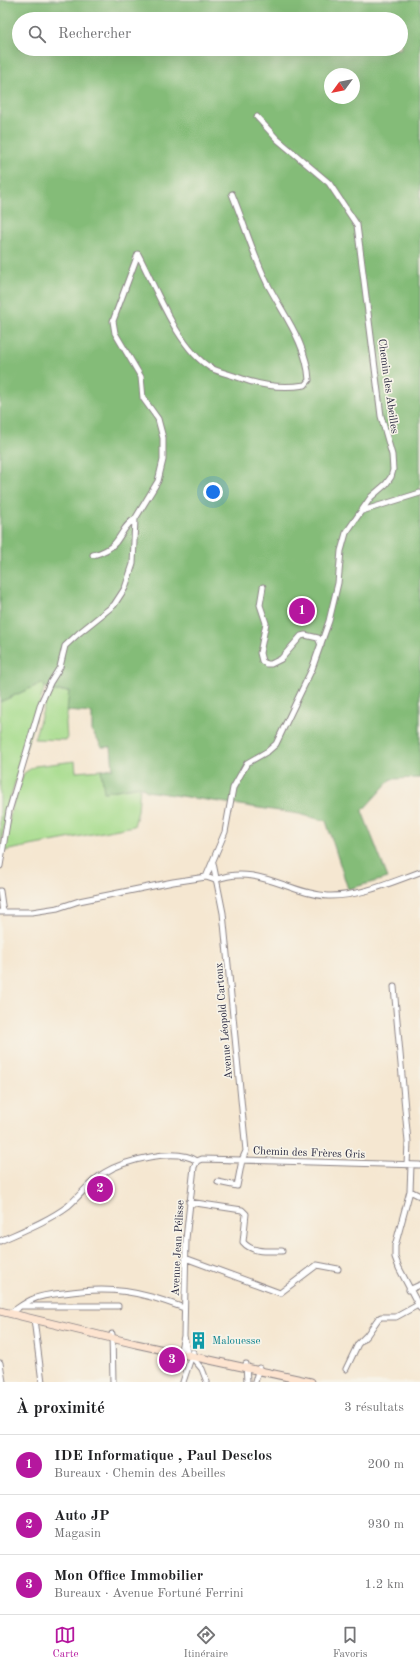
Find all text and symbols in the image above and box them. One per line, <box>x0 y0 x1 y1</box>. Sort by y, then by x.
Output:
search box <box>12 12 408 56</box>
icon: search <box>26 23 48 45</box>
text: Rechercher <box>58 27 131 42</box>
north arrow <box>324 68 360 104</box>
street label: Chemin des Abeilles <box>375 338 400 435</box>
your location <box>203 482 223 502</box>
pin: 1 <box>289 596 315 626</box>
street label: Avenue Léopold Cartoux <box>214 962 235 1080</box>
street label: Chemin des Frères Gris <box>253 1146 366 1161</box>
pin: 2 <box>87 1174 113 1204</box>
street label: Avenue Jean Pélisse <box>170 1200 187 1296</box>
building icon: Malouesse <box>189 1330 209 1350</box>
place label: Malouesse <box>212 1336 261 1347</box>
pin: 3 <box>159 1345 185 1375</box>
text: À proximité <box>16 1400 105 1417</box>
text: 3 résultats <box>344 1401 404 1414</box>
text: IDE Informatique , Paul Desclos <box>54 1449 272 1464</box>
text: 1 <box>25 1458 33 1471</box>
text: 200 m <box>367 1458 404 1471</box>
text: Bureaux · Chemin des Abeilles <box>54 1467 225 1480</box>
text: Auto JP <box>54 1509 109 1524</box>
text: 2 <box>25 1518 33 1531</box>
text: 930 m <box>367 1518 404 1531</box>
text: Magasin <box>54 1527 101 1540</box>
text: Mon Office Immobilier <box>54 1569 203 1584</box>
text: 3 <box>25 1578 33 1591</box>
text: 1.2 km <box>365 1578 404 1591</box>
text: Bureaux · Avenue Fortuné Ferrini <box>54 1587 244 1600</box>
tab: Carte <box>52 1624 79 1662</box>
tab: Itinéraire <box>183 1624 228 1662</box>
tab: Favoris <box>333 1624 368 1662</box>

